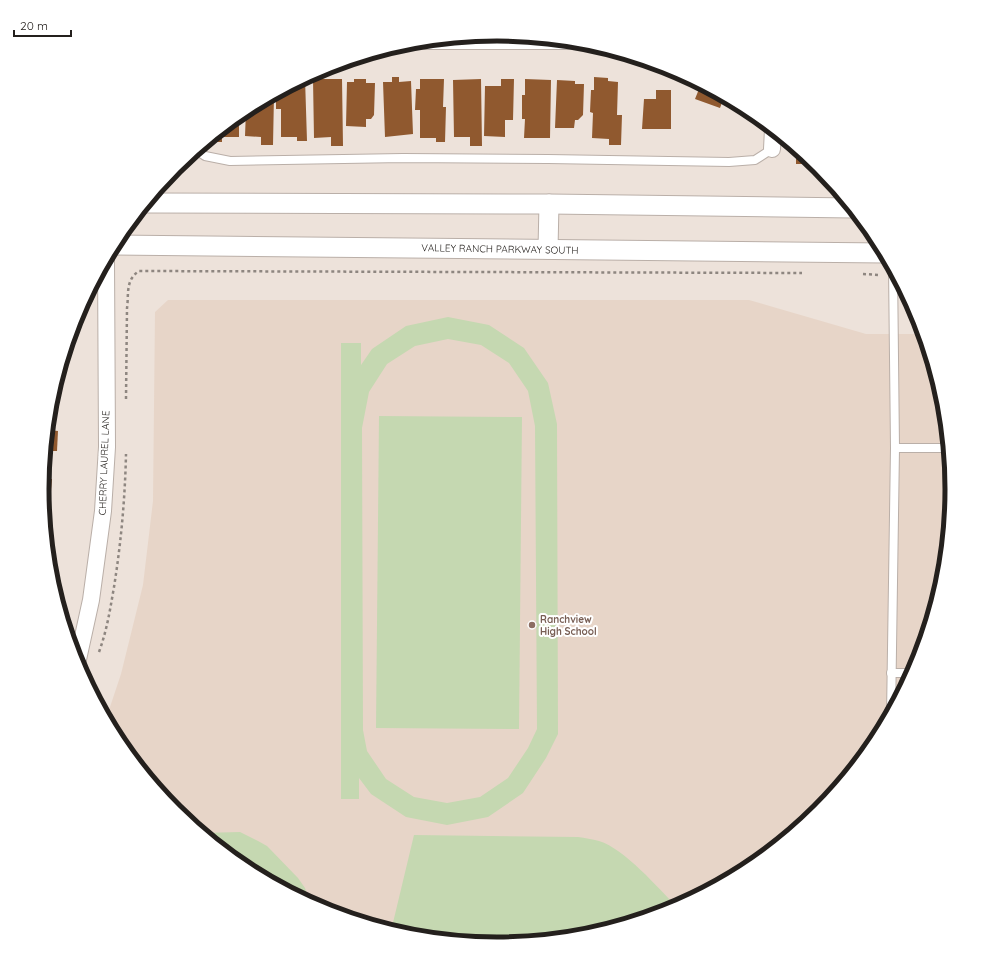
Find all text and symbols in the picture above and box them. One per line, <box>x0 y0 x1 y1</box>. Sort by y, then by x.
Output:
scale bar <box>14 12 71 38</box>
text: 20 m <box>20 18 48 33</box>
street label: VALLEY RANCH PARKWAY SOUTH <box>421 241 579 257</box>
street label: CHERRY LAUREL LANE <box>96 410 112 516</box>
place label: Ranchview High School <box>540 613 597 638</box>
marker: Ranchview High School <box>527 620 537 630</box>

